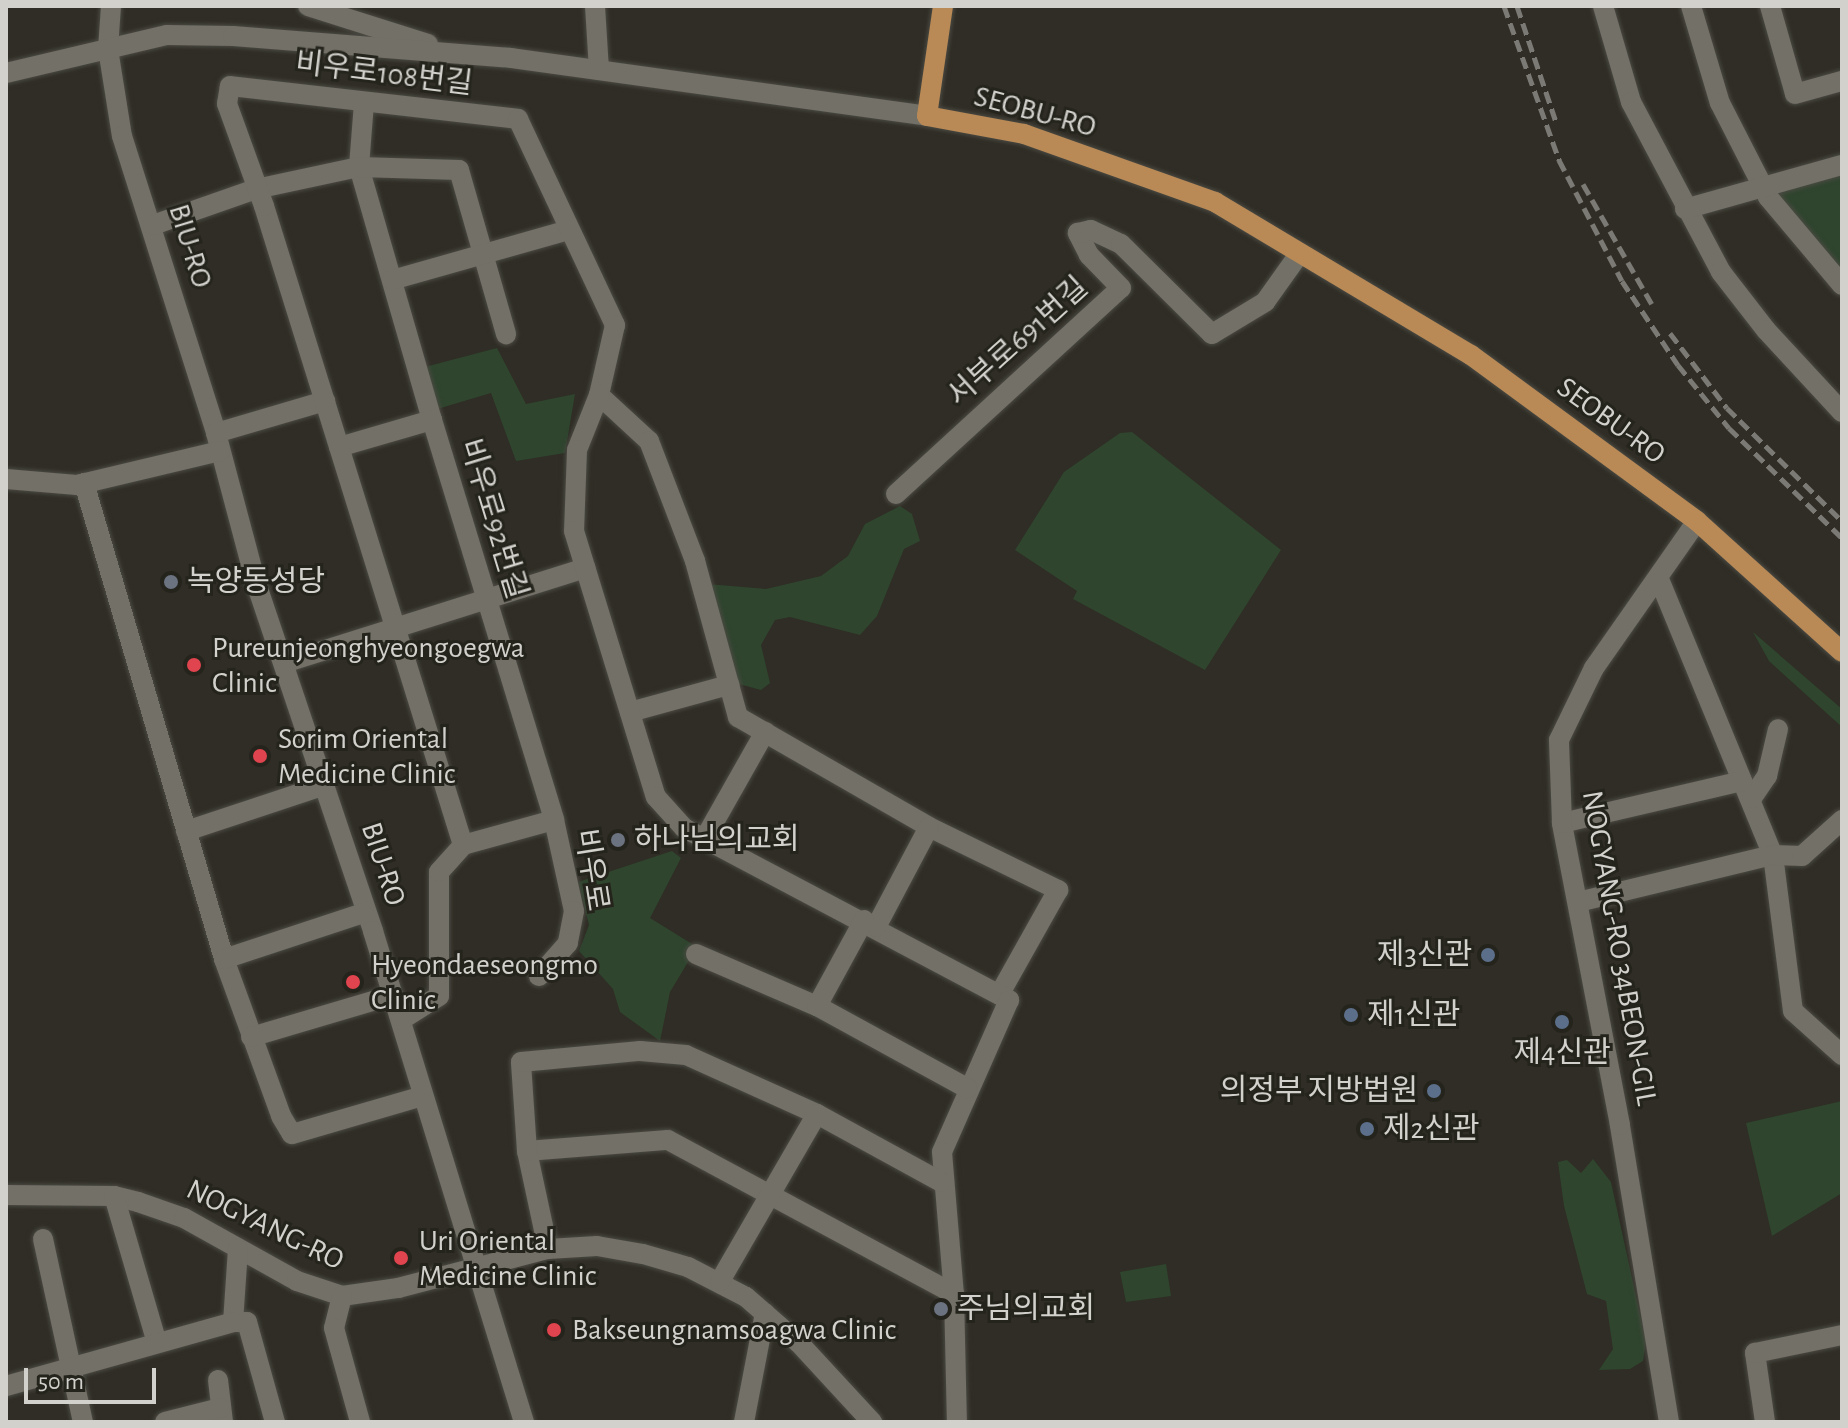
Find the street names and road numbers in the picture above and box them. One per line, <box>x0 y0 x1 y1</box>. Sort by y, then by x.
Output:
street label: 비우로108번길 <box>293 45 475 103</box>
street label: SEOBU-RO <box>970 78 1100 146</box>
street label: BIU-RO <box>160 200 220 292</box>
street label: 서부로691번길 <box>940 270 1096 414</box>
street label: SEOBU-RO <box>1550 370 1672 472</box>
street label: 비우로92번길 <box>452 434 534 604</box>
street label: NOGYANG-RO 34BEON-GIL <box>1574 788 1664 1108</box>
street label: BIU-RO <box>353 818 413 910</box>
street label: 비우로 <box>567 826 615 914</box>
street label: NOGYANG-RO <box>181 1171 349 1279</box>

